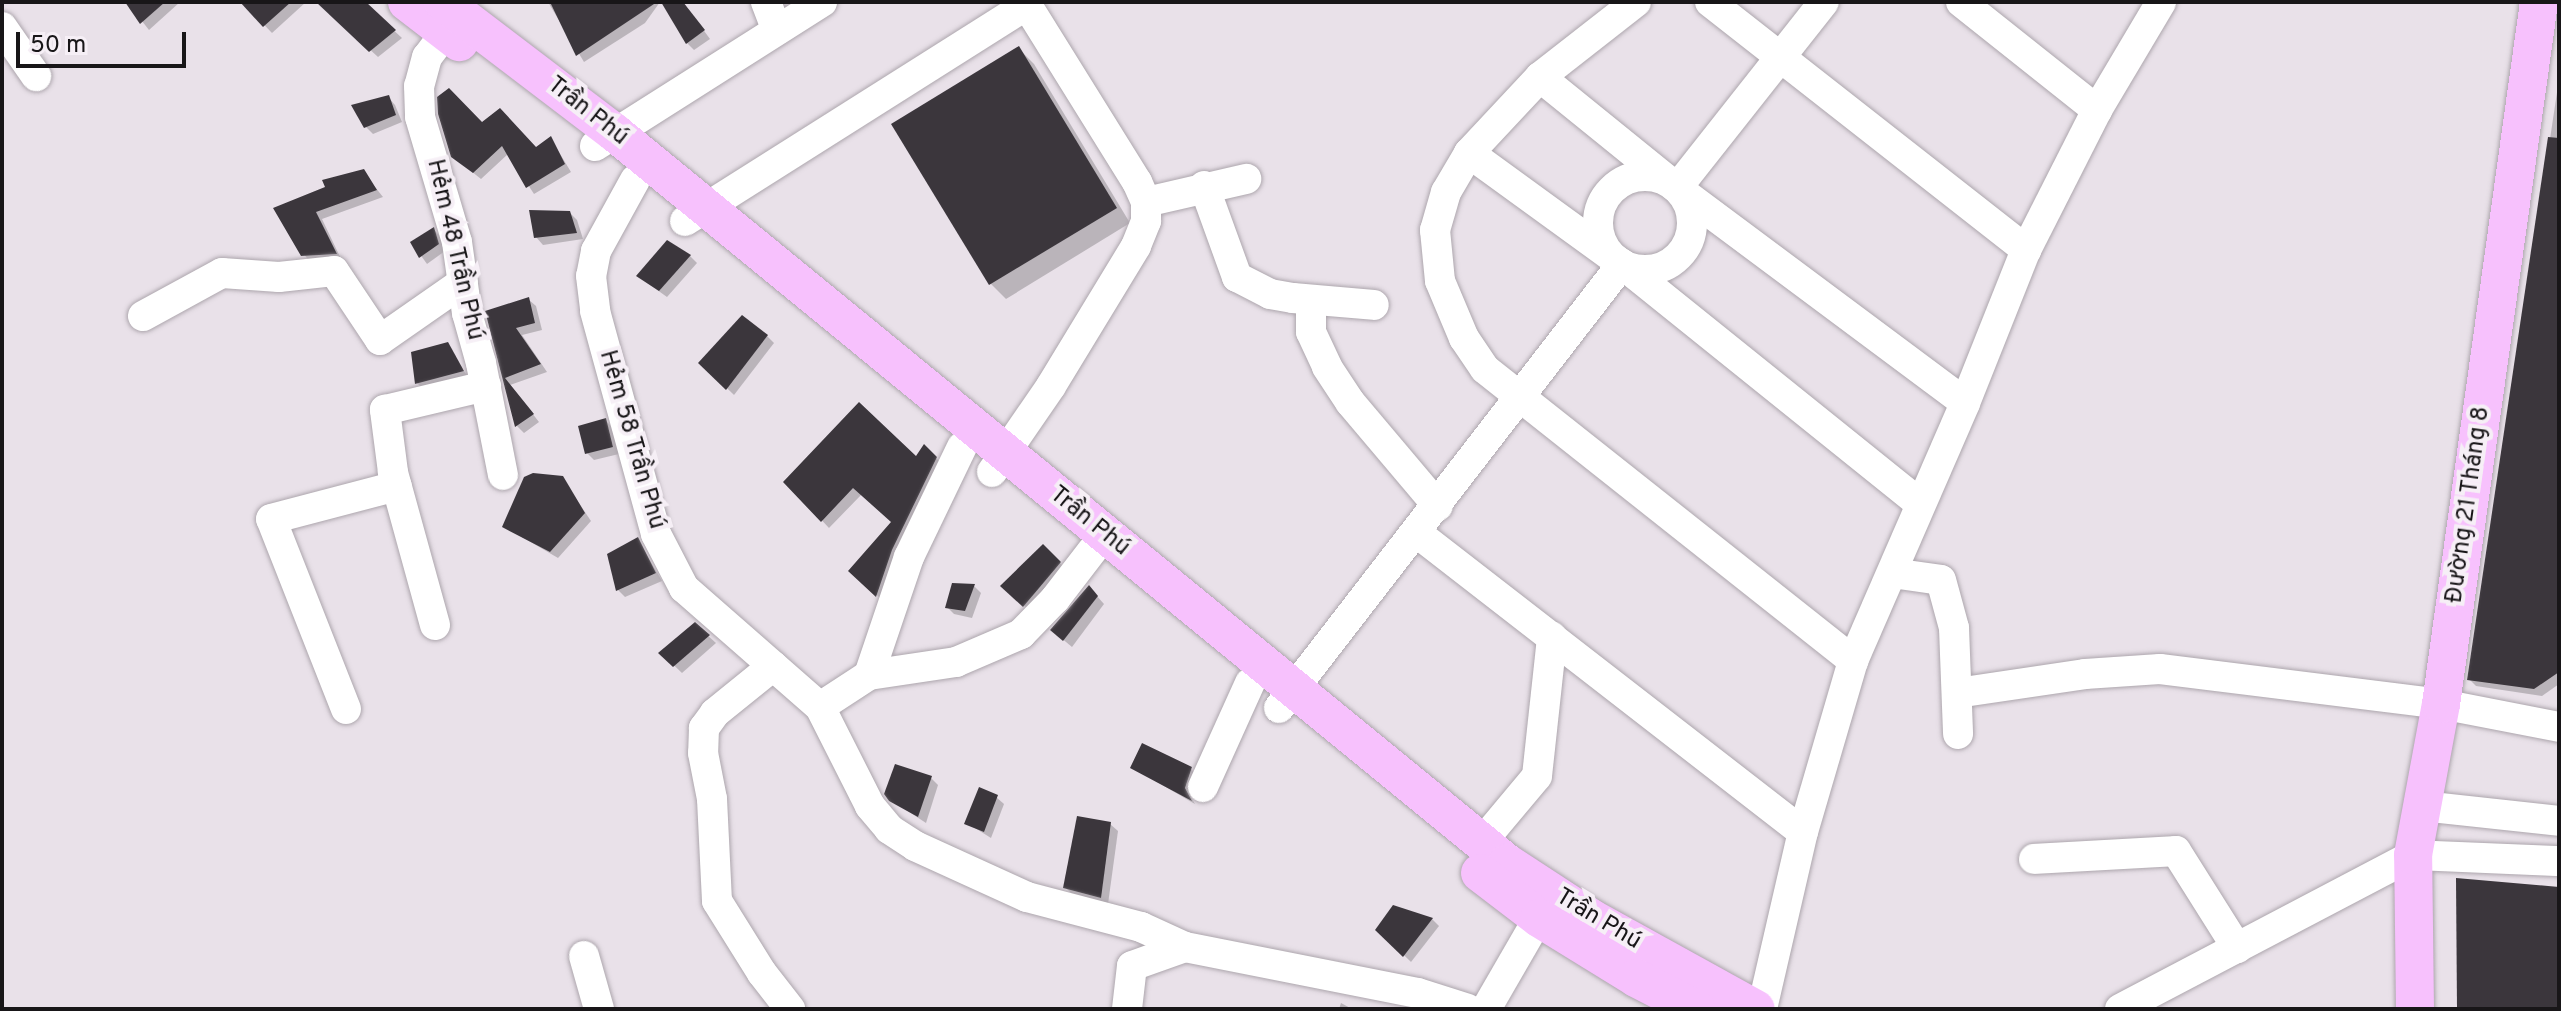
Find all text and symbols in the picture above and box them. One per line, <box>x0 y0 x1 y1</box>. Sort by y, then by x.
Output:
scale bar <box>20 16 190 66</box>
text: 50 m <box>30 31 86 61</box>
street label: Trần Phú <box>541 72 633 152</box>
street label: Hẻm 48 Trần Phú <box>419 156 489 344</box>
street label: Hẻm 58 Trần Phú <box>592 347 670 533</box>
street label: Đường 21 Tháng 8 <box>2441 404 2497 606</box>
street label: Trần Phú <box>1043 481 1135 563</box>
street label: Trần Phú <box>1550 883 1646 957</box>

